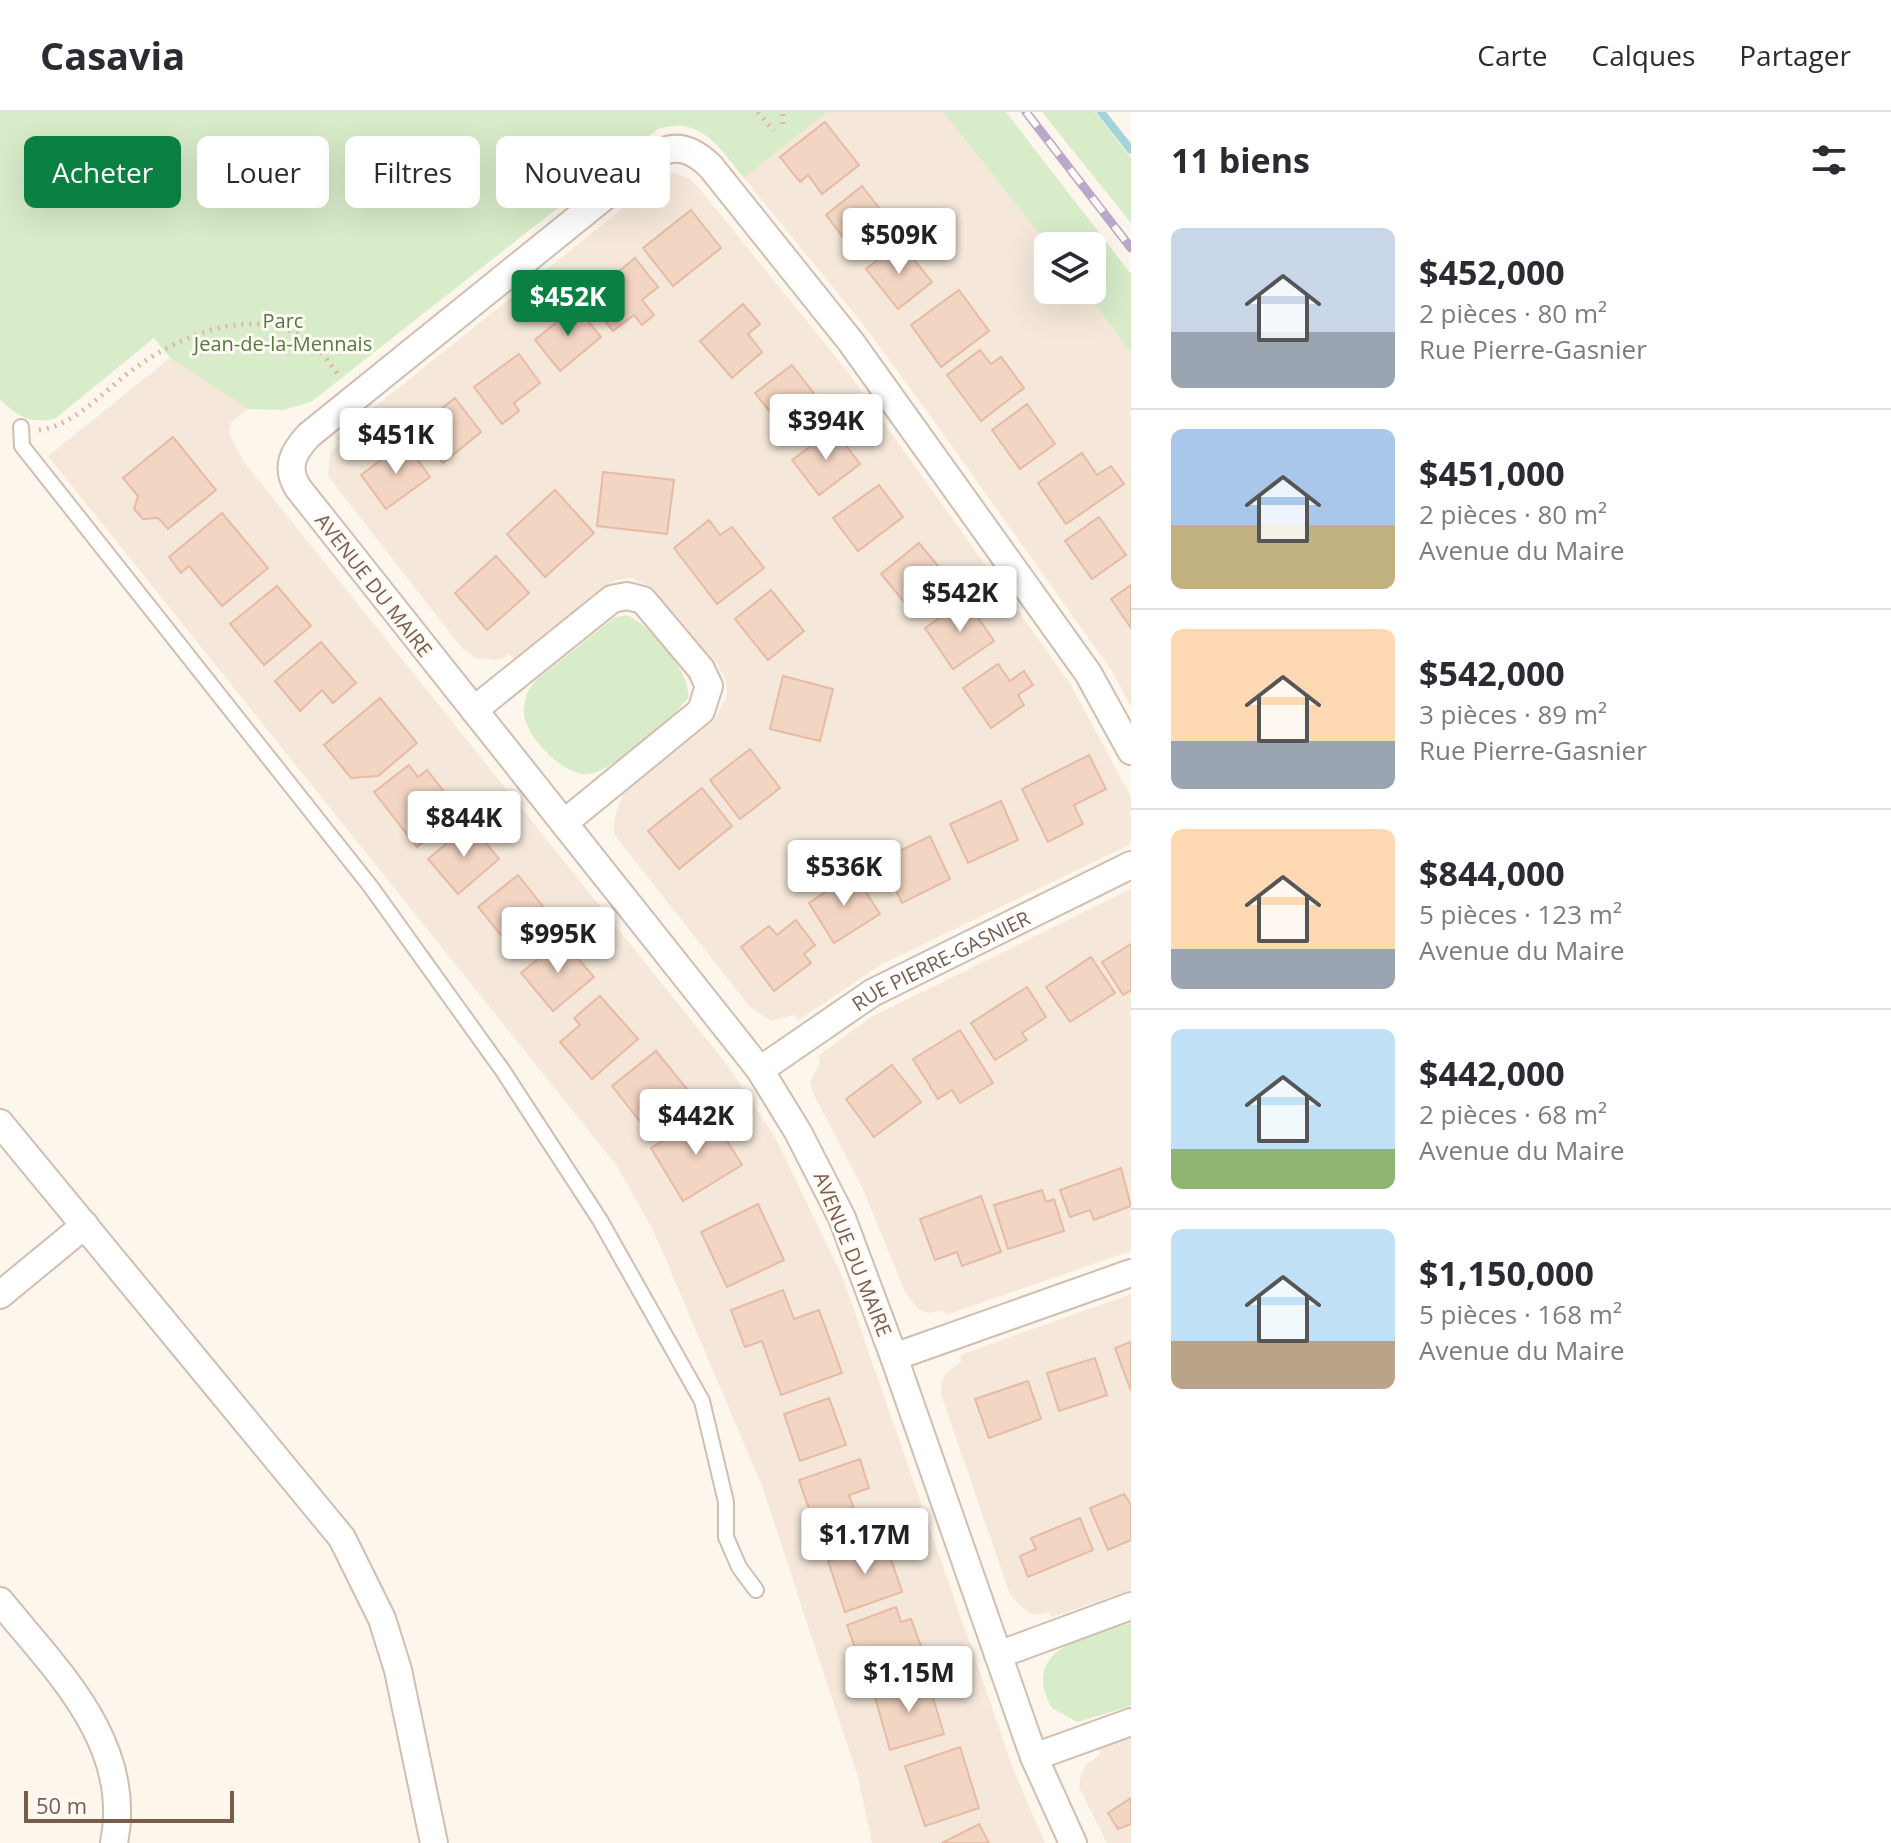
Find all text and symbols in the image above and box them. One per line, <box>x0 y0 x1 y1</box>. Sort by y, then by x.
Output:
text: Casavia <box>40 29 185 81</box>
text: Carte <box>1477 36 1548 74</box>
text: Calques <box>1592 36 1695 74</box>
text: Partager <box>1739 36 1851 74</box>
chip: Acheter <box>24 136 181 208</box>
chip: Louer <box>197 136 329 208</box>
chip: Filtres <box>345 136 480 208</box>
chip: Nouveau <box>496 136 670 208</box>
text: 11 biens <box>1171 137 1310 183</box>
icon: filters <box>1807 138 1851 182</box>
pin: $509K <box>843 208 955 276</box>
text: $509K <box>861 216 937 252</box>
map controls <box>1034 232 1106 304</box>
button: layers <box>1034 232 1106 304</box>
text: $452,000 <box>1419 249 1565 295</box>
icon: home <box>1235 260 1331 356</box>
pin: $452K <box>512 270 624 338</box>
text: $452K <box>530 278 606 314</box>
text: 2 pièces · 80 m² <box>1419 295 1607 331</box>
park label: Parc Jean-de-la-Mennais <box>192 307 372 357</box>
text: Rue Pierre-Gasnier <box>1419 331 1647 367</box>
pin: $394K <box>770 394 882 462</box>
text: $394K <box>788 402 864 438</box>
pin: $451K <box>340 408 452 476</box>
text: $451K <box>358 416 434 452</box>
text: $451,000 <box>1419 450 1565 496</box>
icon: home <box>1235 461 1331 557</box>
text: 2 pièces · 80 m² <box>1419 496 1607 532</box>
street label: AVENUE DU MAIRE <box>309 507 439 663</box>
text: Avenue du Maire <box>1419 532 1625 568</box>
pin: $542K <box>904 566 1016 634</box>
text: $542K <box>922 574 998 610</box>
text: $542,000 <box>1419 650 1565 696</box>
icon: home <box>1235 661 1331 757</box>
text: 3 pièces · 89 m² <box>1419 696 1607 732</box>
text: Rue Pierre-Gasnier <box>1419 732 1647 768</box>
pin: $844K <box>408 791 520 859</box>
text: $844K <box>426 799 502 835</box>
pin: $536K <box>788 840 900 908</box>
text: $536K <box>806 848 882 884</box>
text: $844,000 <box>1419 850 1565 896</box>
icon: home <box>1235 861 1331 957</box>
text: 5 pièces · 123 m² <box>1419 896 1622 932</box>
street label: RUE PIERRE-GASNIER <box>846 903 1035 1017</box>
pin: $995K <box>502 907 614 975</box>
text: $995K <box>520 915 596 951</box>
text: Avenue du Maire <box>1419 932 1625 968</box>
text: $442,000 <box>1419 1050 1565 1096</box>
icon: home <box>1235 1061 1331 1157</box>
pin: $442K <box>640 1089 752 1157</box>
text: 2 pièces · 68 m² <box>1419 1096 1607 1132</box>
text: $442K <box>658 1097 734 1133</box>
text: Avenue du Maire <box>1419 1132 1625 1168</box>
street label: AVENUE DU MAIRE <box>808 1168 898 1340</box>
text: $1,150,000 <box>1419 1250 1594 1296</box>
icon: home <box>1235 1261 1331 1357</box>
text: 5 pièces · 168 m² <box>1419 1296 1622 1332</box>
text: Avenue du Maire <box>1419 1332 1625 1368</box>
pin: $1.17M <box>800 1508 930 1576</box>
text: $1.17M <box>819 1516 911 1552</box>
pin: $1.15M <box>844 1646 974 1714</box>
text: $1.15M <box>863 1654 955 1690</box>
scale bar <box>24 1787 234 1823</box>
text: 50 m <box>36 1790 87 1820</box>

